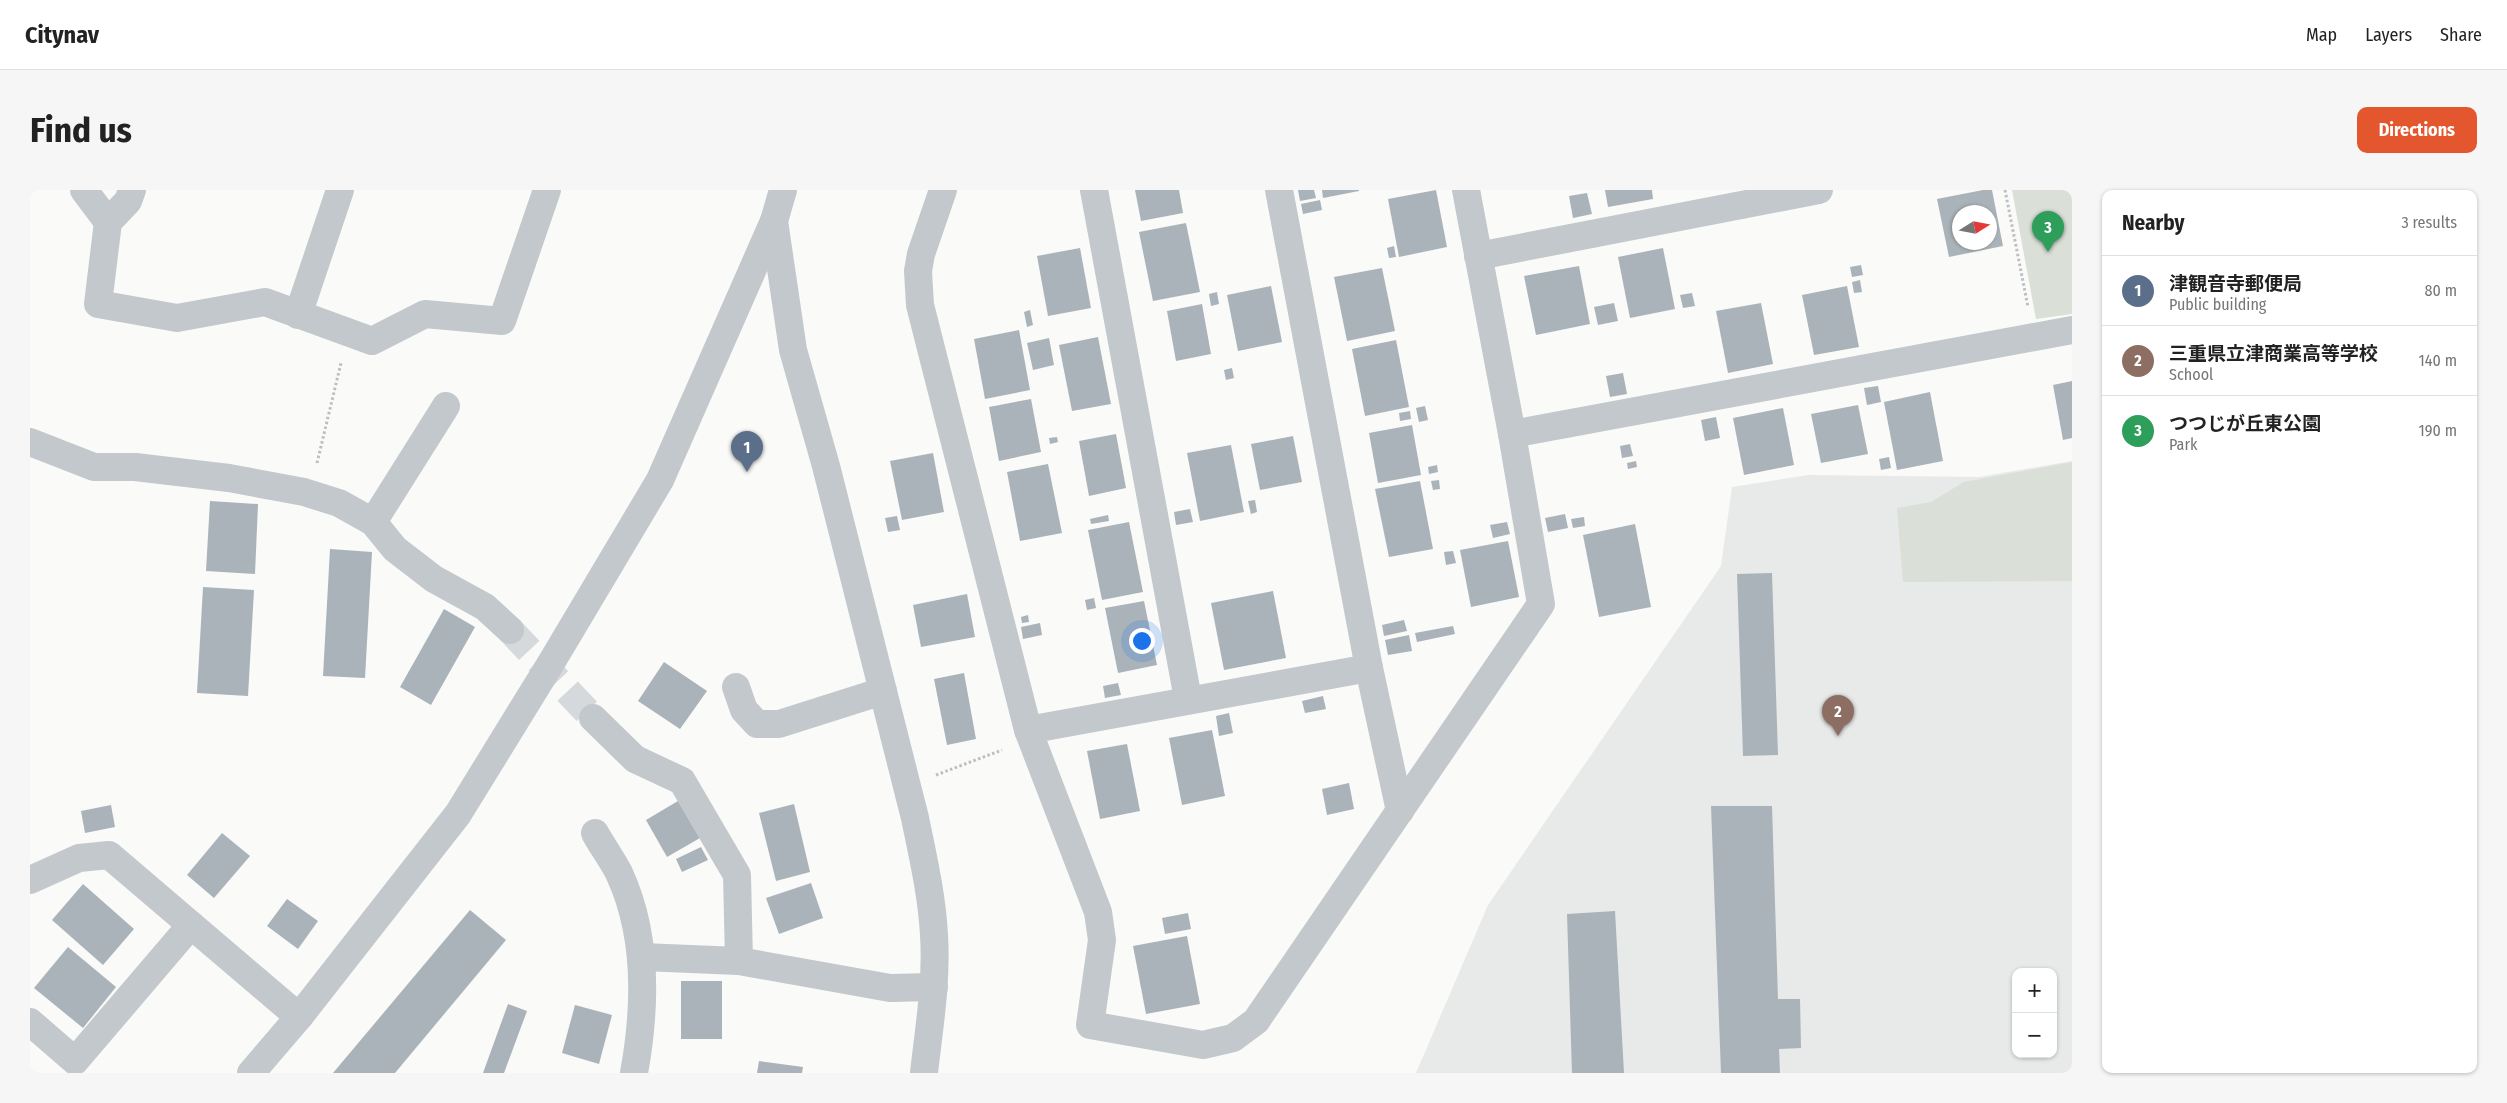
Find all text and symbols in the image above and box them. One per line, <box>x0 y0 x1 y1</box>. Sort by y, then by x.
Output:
text: Citynav <box>25 21 99 49</box>
text: Map <box>2306 24 2337 46</box>
text: Layers <box>2365 24 2412 46</box>
text: Share <box>2440 24 2482 46</box>
button: Directions <box>2357 107 2477 153</box>
text: Find us <box>30 109 132 151</box>
north arrow <box>1952 205 1997 250</box>
text: Nearby <box>2122 210 2184 236</box>
pin: 3 <box>2032 211 2064 252</box>
text: 3 results <box>2401 213 2457 232</box>
text: 津観音寺郵便局 <box>2169 272 2302 295</box>
text: 1 <box>2135 281 2141 300</box>
text: 80 m <box>2425 281 2457 300</box>
text: Public building <box>2169 295 2266 314</box>
text: 三重県立津商業高等学校 <box>2169 342 2378 365</box>
text: 2 <box>2134 351 2142 370</box>
text: 140 m <box>2419 351 2457 370</box>
text: School <box>2169 365 2213 384</box>
text: つつじが丘東公園 <box>2169 412 2321 435</box>
text: 3 <box>2134 421 2142 440</box>
text: 190 m <box>2419 421 2457 440</box>
pin: 1 <box>731 431 763 472</box>
text: Park <box>2169 435 2197 454</box>
your location <box>1129 628 1155 654</box>
pin: 2 <box>1822 695 1854 736</box>
map controls <box>2012 968 2057 1058</box>
button: + <box>2012 968 2057 1013</box>
button: − <box>2012 1013 2057 1058</box>

